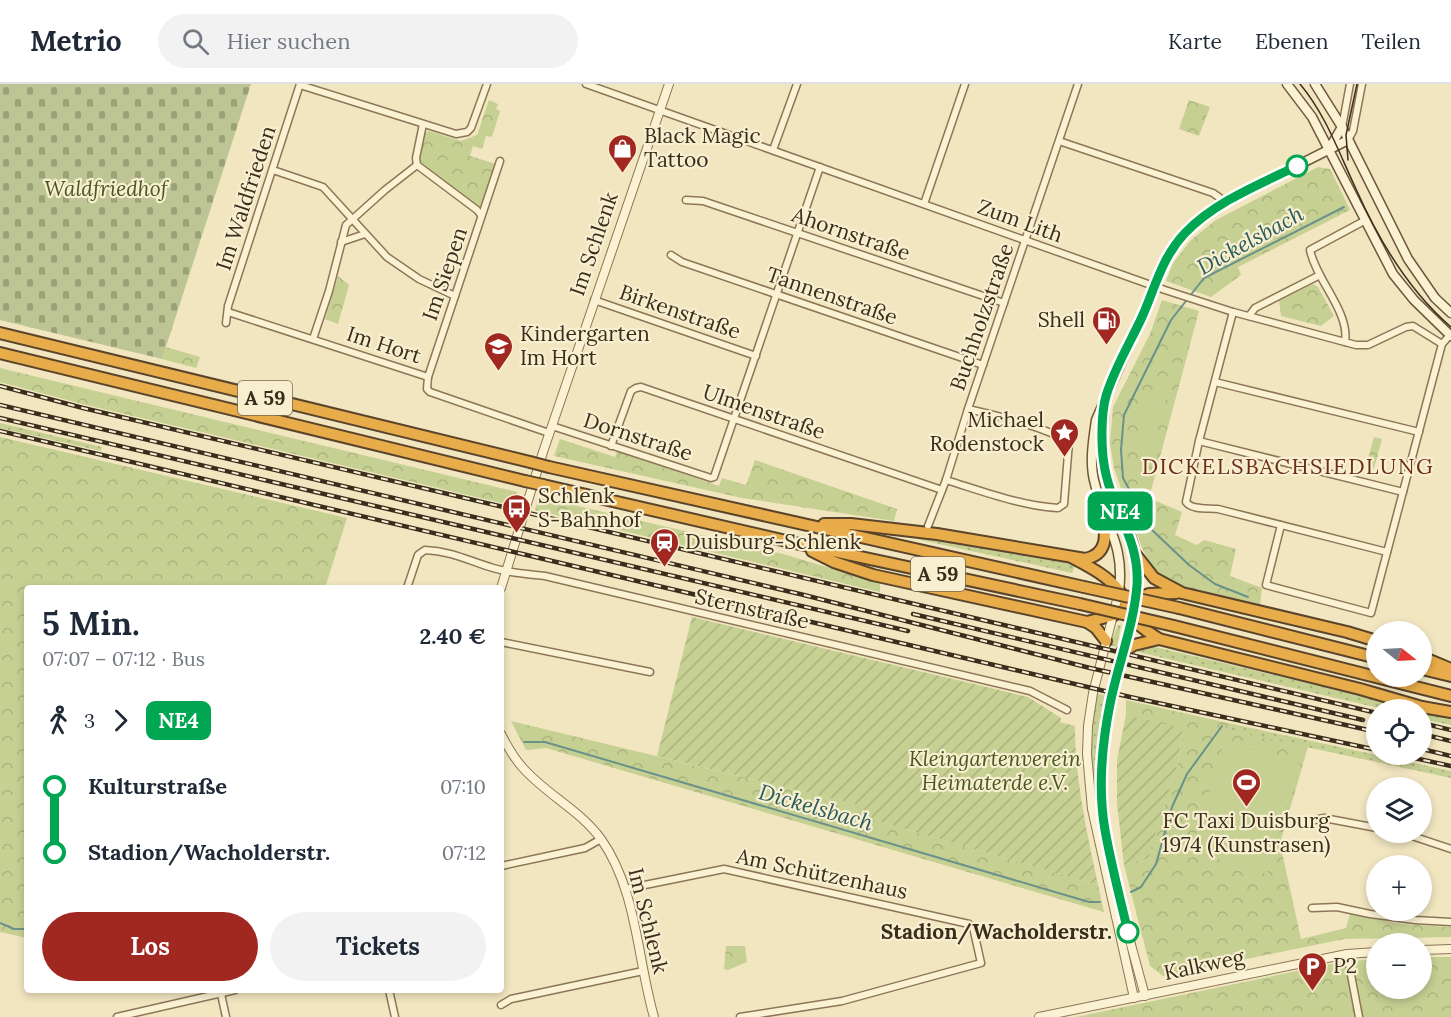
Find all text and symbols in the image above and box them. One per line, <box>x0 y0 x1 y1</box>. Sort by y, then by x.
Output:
search box <box>158 14 578 68</box>
text: Metrio <box>30 23 122 59</box>
icon: search <box>179 25 212 58</box>
text: Hier suchen <box>227 27 351 55</box>
text: Karte <box>1168 28 1222 55</box>
text: Ebenen <box>1255 28 1328 55</box>
text: Teilen <box>1361 28 1421 55</box>
street label: Im Waldfrieden <box>209 122 282 274</box>
place label: Black Magic Tattoo <box>644 122 761 173</box>
shop icon: Black Magic Tattoo <box>607 132 639 174</box>
unlabelled marker <box>1286 155 1308 177</box>
park label: Waldfriedhof <box>44 175 170 202</box>
street label: Im Schlenk <box>563 188 624 299</box>
street label: Zum Lith <box>974 193 1066 248</box>
water label: Dickelsbach <box>1192 199 1309 281</box>
street label: Ahornstraße <box>788 200 914 266</box>
street label: Im Siepen <box>416 223 473 324</box>
street label: Buchholzstraße <box>944 240 1019 394</box>
street label: Tannenstraße <box>763 261 901 331</box>
street label: Birkenstraße <box>616 278 744 345</box>
fuel station icon: Shell <box>1090 304 1122 346</box>
place label: Shell <box>1038 306 1085 333</box>
street label: Im Hort <box>343 320 426 369</box>
place label: Kindergarten Im Hort <box>520 320 650 371</box>
school or university icon: Kindergarten Im Hort <box>483 330 515 372</box>
street label: Ulmenstraße <box>699 378 829 445</box>
road number: A 59 <box>238 381 292 415</box>
street label: Dornstraße <box>580 406 696 467</box>
place label: Michael Rodenstock <box>929 406 1045 457</box>
place icon: Michael Rodenstock <box>1049 416 1081 458</box>
district label: DICKELSBACHSIEDLUNG <box>1142 452 1434 480</box>
place label: Schlenk S-Bahnhof <box>538 482 643 533</box>
bus stop icon: Schlenk S-Bahnhof <box>501 492 533 534</box>
line badge: NE4 <box>1086 492 1154 530</box>
text: NE4 <box>1100 498 1140 525</box>
station icon: Duisburg-Schlenk <box>648 526 680 568</box>
place label: Duisburg-Schlenk <box>685 528 862 555</box>
road number: A 59 <box>911 557 965 591</box>
street label: Sternstraße <box>692 582 812 635</box>
text: 5 Min. <box>42 602 140 644</box>
north arrow <box>1366 621 1432 687</box>
map controls <box>1366 621 1432 999</box>
text: 2.40 € <box>420 622 486 650</box>
text: 07:07 – 07:12 · Bus <box>42 646 205 671</box>
button: locate <box>1366 699 1432 765</box>
icon: walk <box>42 704 75 737</box>
icon: forward <box>104 704 137 737</box>
text: NE4 <box>158 707 199 734</box>
text: 3 <box>84 708 95 733</box>
park label: Kleingartenverein Heimaterde e.V. <box>909 745 1081 796</box>
sports icon: FC Taxi Duisburg 1974 (Kunstrasen) <box>1230 766 1262 808</box>
text: Kulturstraße <box>88 772 227 800</box>
text: 07:10 <box>440 774 486 799</box>
water label: Dickelsbach <box>756 777 877 837</box>
button: layers <box>1366 777 1432 843</box>
place label: FC Taxi Duisburg 1974 (Kunstrasen) <box>1162 807 1330 858</box>
text: Stadion/Wacholderstr. <box>88 838 330 866</box>
text: 07:12 <box>442 840 486 865</box>
street label: Am Schützenhaus <box>733 842 910 905</box>
button: + <box>1366 855 1432 921</box>
street label: Im Schlenk <box>622 865 675 977</box>
button: Los <box>42 912 258 981</box>
button: Tickets <box>270 912 486 981</box>
place label: Stadion/Wacholderstr. <box>881 918 1112 945</box>
marker: Stadion/Wacholderstr. <box>1117 921 1139 943</box>
button: − <box>1366 933 1432 999</box>
street label: Kalkweg <box>1161 943 1247 986</box>
parking icon: P2 <box>1296 950 1328 992</box>
place label: P2 <box>1333 952 1357 979</box>

